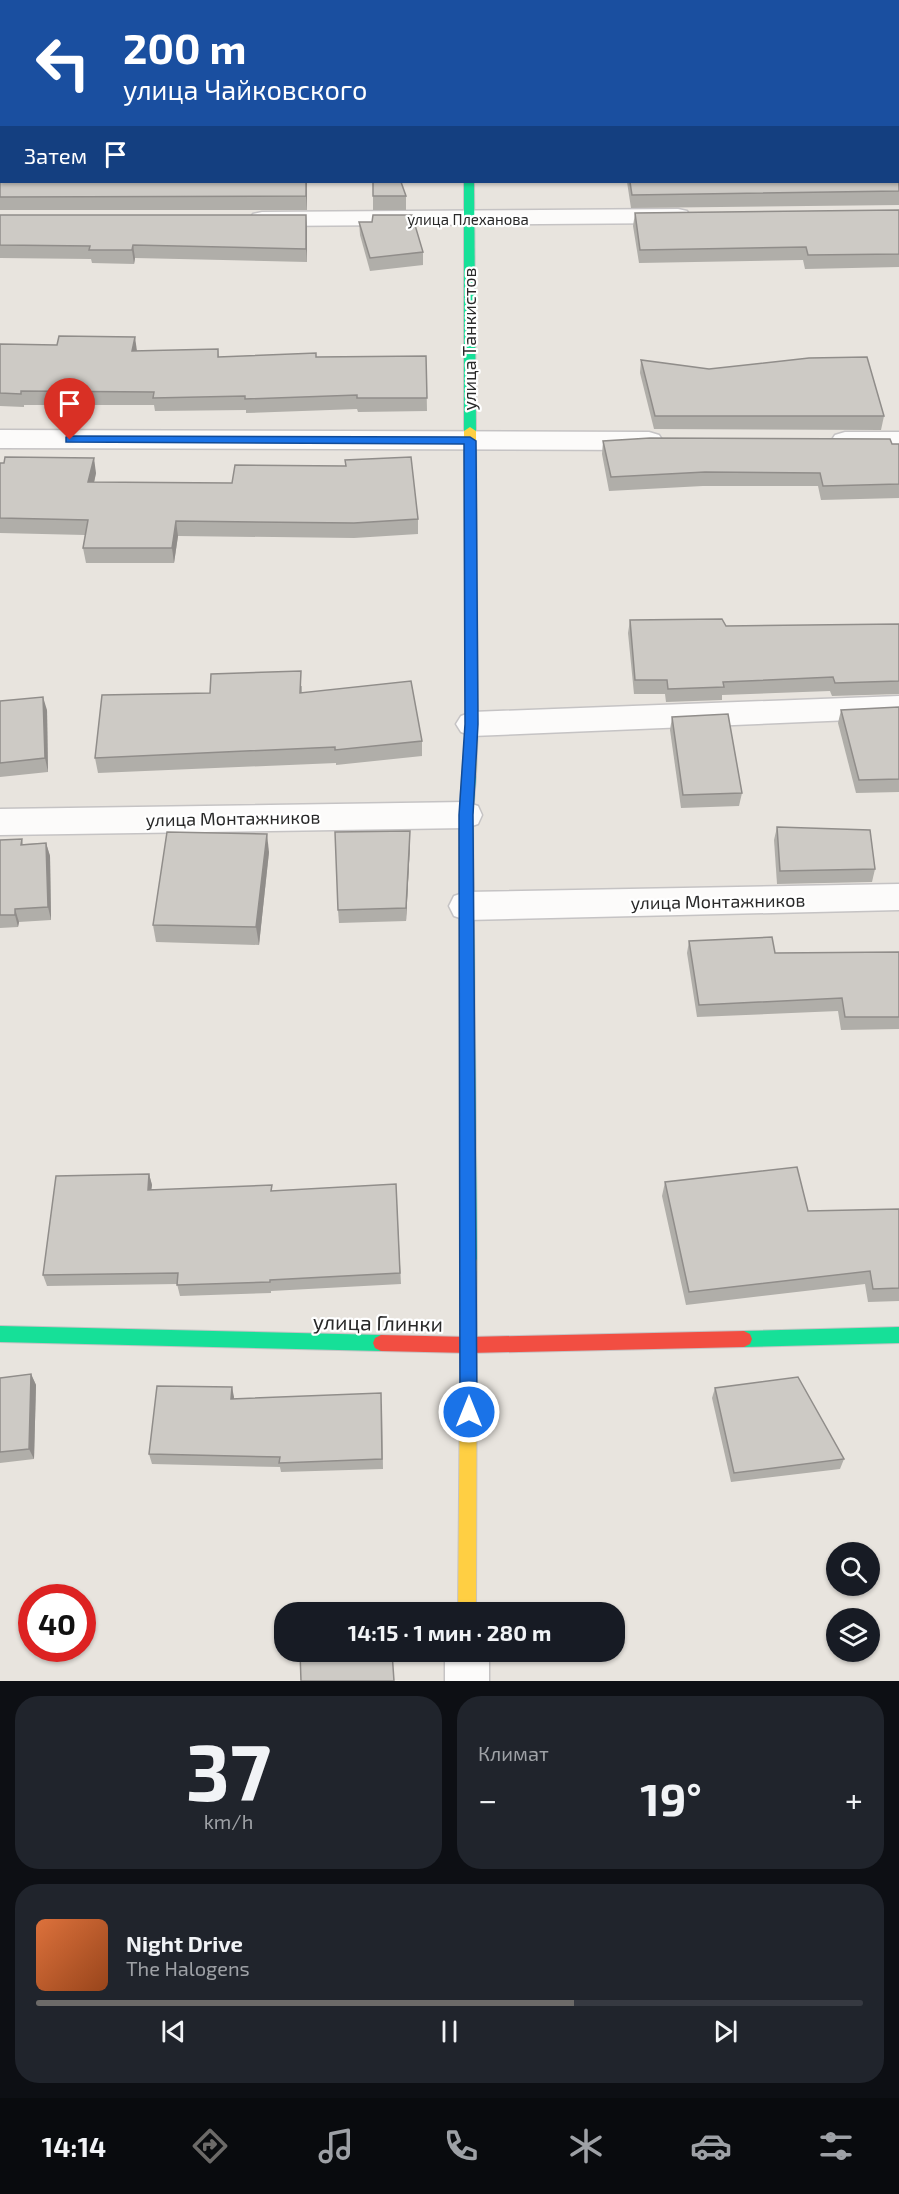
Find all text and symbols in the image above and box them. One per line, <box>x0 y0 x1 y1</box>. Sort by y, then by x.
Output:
text: 200 m <box>123 22 246 72</box>
icon: left <box>24 24 102 102</box>
text: улица Чайковского <box>123 73 368 105</box>
icon: arrive <box>99 138 132 171</box>
text: Затем <box>24 142 87 168</box>
street label: улица Плеханова <box>407 210 529 229</box>
street label: улица Танкистов <box>458 267 480 411</box>
pin <box>44 378 95 440</box>
icon: arrive <box>53 387 86 420</box>
street label: улица Монтажников <box>145 805 321 831</box>
street label: улица Монтажников <box>630 888 806 914</box>
street label: улица Глинки <box>313 1308 443 1337</box>
position arrow <box>437 1380 501 1444</box>
map controls <box>826 1542 880 1662</box>
button: search <box>826 1542 880 1596</box>
speed limit sign: 40 <box>18 1584 96 1662</box>
button: layers <box>826 1608 880 1662</box>
text: 14:15 · 1 мин · 280 m <box>348 1619 551 1645</box>
text: 37 <box>186 1723 271 1817</box>
text: Климат <box>478 1741 549 1765</box>
text: 19° <box>640 1771 702 1825</box>
text: − <box>478 1779 497 1819</box>
text: + <box>845 1779 863 1819</box>
text: km/h <box>204 1809 253 1833</box>
text: Night Drive <box>126 1930 243 1956</box>
text: The Halogens <box>126 1956 250 1980</box>
icon: previous <box>157 2015 190 2048</box>
icon: pause <box>433 2015 466 2048</box>
icon: next <box>709 2015 742 2048</box>
icon: directions <box>189 2125 231 2167</box>
icon: music <box>315 2125 357 2167</box>
icon: phone <box>440 2125 482 2167</box>
icon: climate <box>565 2125 607 2167</box>
icon: car <box>690 2125 732 2167</box>
icon: filters <box>815 2125 857 2167</box>
text: 14:14 <box>42 2130 106 2162</box>

